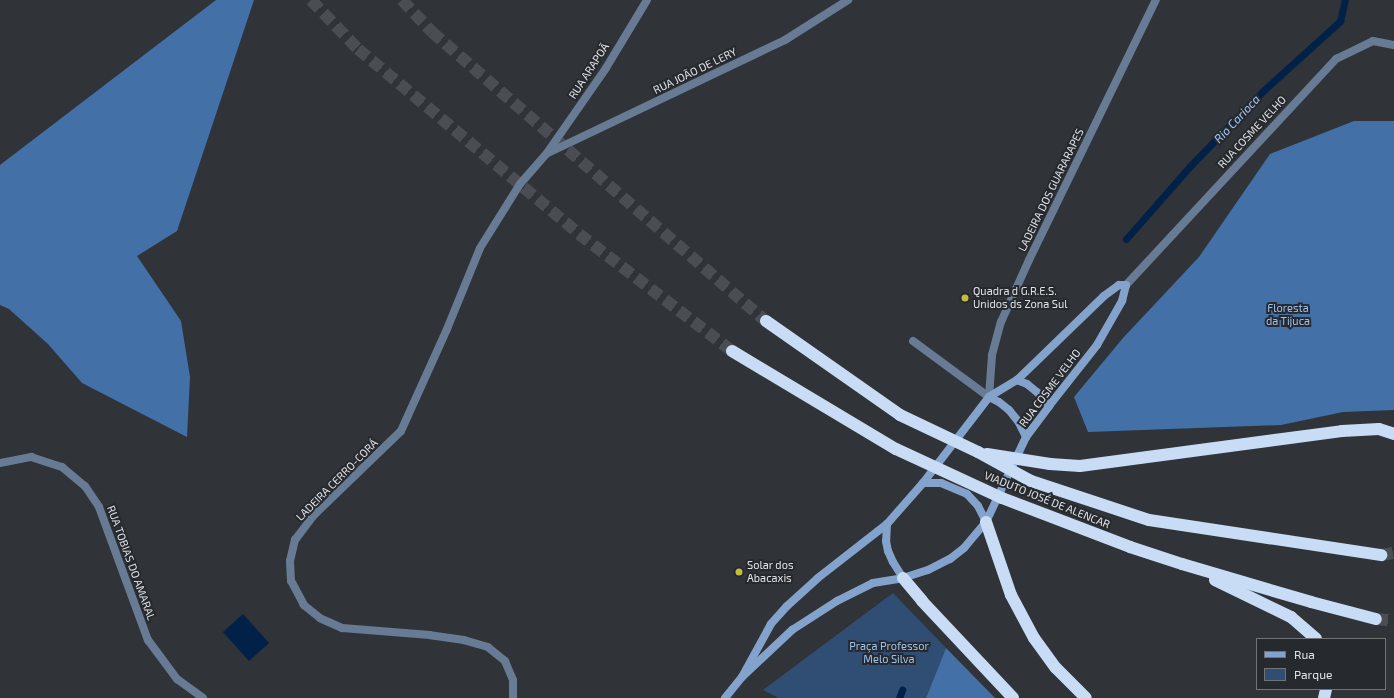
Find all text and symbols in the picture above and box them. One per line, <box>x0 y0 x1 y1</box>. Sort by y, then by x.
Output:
street label: RUA ARAPOÃ <box>566 40 612 102</box>
street label: RUA JOÃO DE LERY <box>651 45 739 97</box>
water label: Rio Carioca <box>1211 92 1263 146</box>
street label: RUA COSME VELHO <box>1215 93 1289 171</box>
street label: LADEIRA DOS GUARARAPES <box>1015 126 1087 254</box>
place label: Quadra d G.R.E.S. Unidos ds Zona Sul <box>973 285 1067 311</box>
marker: Quadra d G.R.E.S. Unidos ds Zona Sul <box>960 293 970 303</box>
park label: Floresta da Tijuca <box>1266 302 1310 328</box>
street label: RUA COSME VELHO <box>1016 346 1084 430</box>
street label: LADEIRA CERRO-CORÁ <box>293 436 381 524</box>
street label: VIADUTO JOSÉ DE ALENCAR <box>982 469 1112 531</box>
street label: RUA TOBIAS DO AMARAL <box>104 503 158 623</box>
place label: Solar dos Abacaxis <box>747 559 794 585</box>
marker: Solar dos Abacaxis <box>734 567 744 577</box>
legend <box>1256 638 1386 690</box>
park label: Praça Professor Melo Silva <box>849 640 929 666</box>
text: Rua <box>1294 647 1315 661</box>
text: Parque <box>1294 667 1332 681</box>

